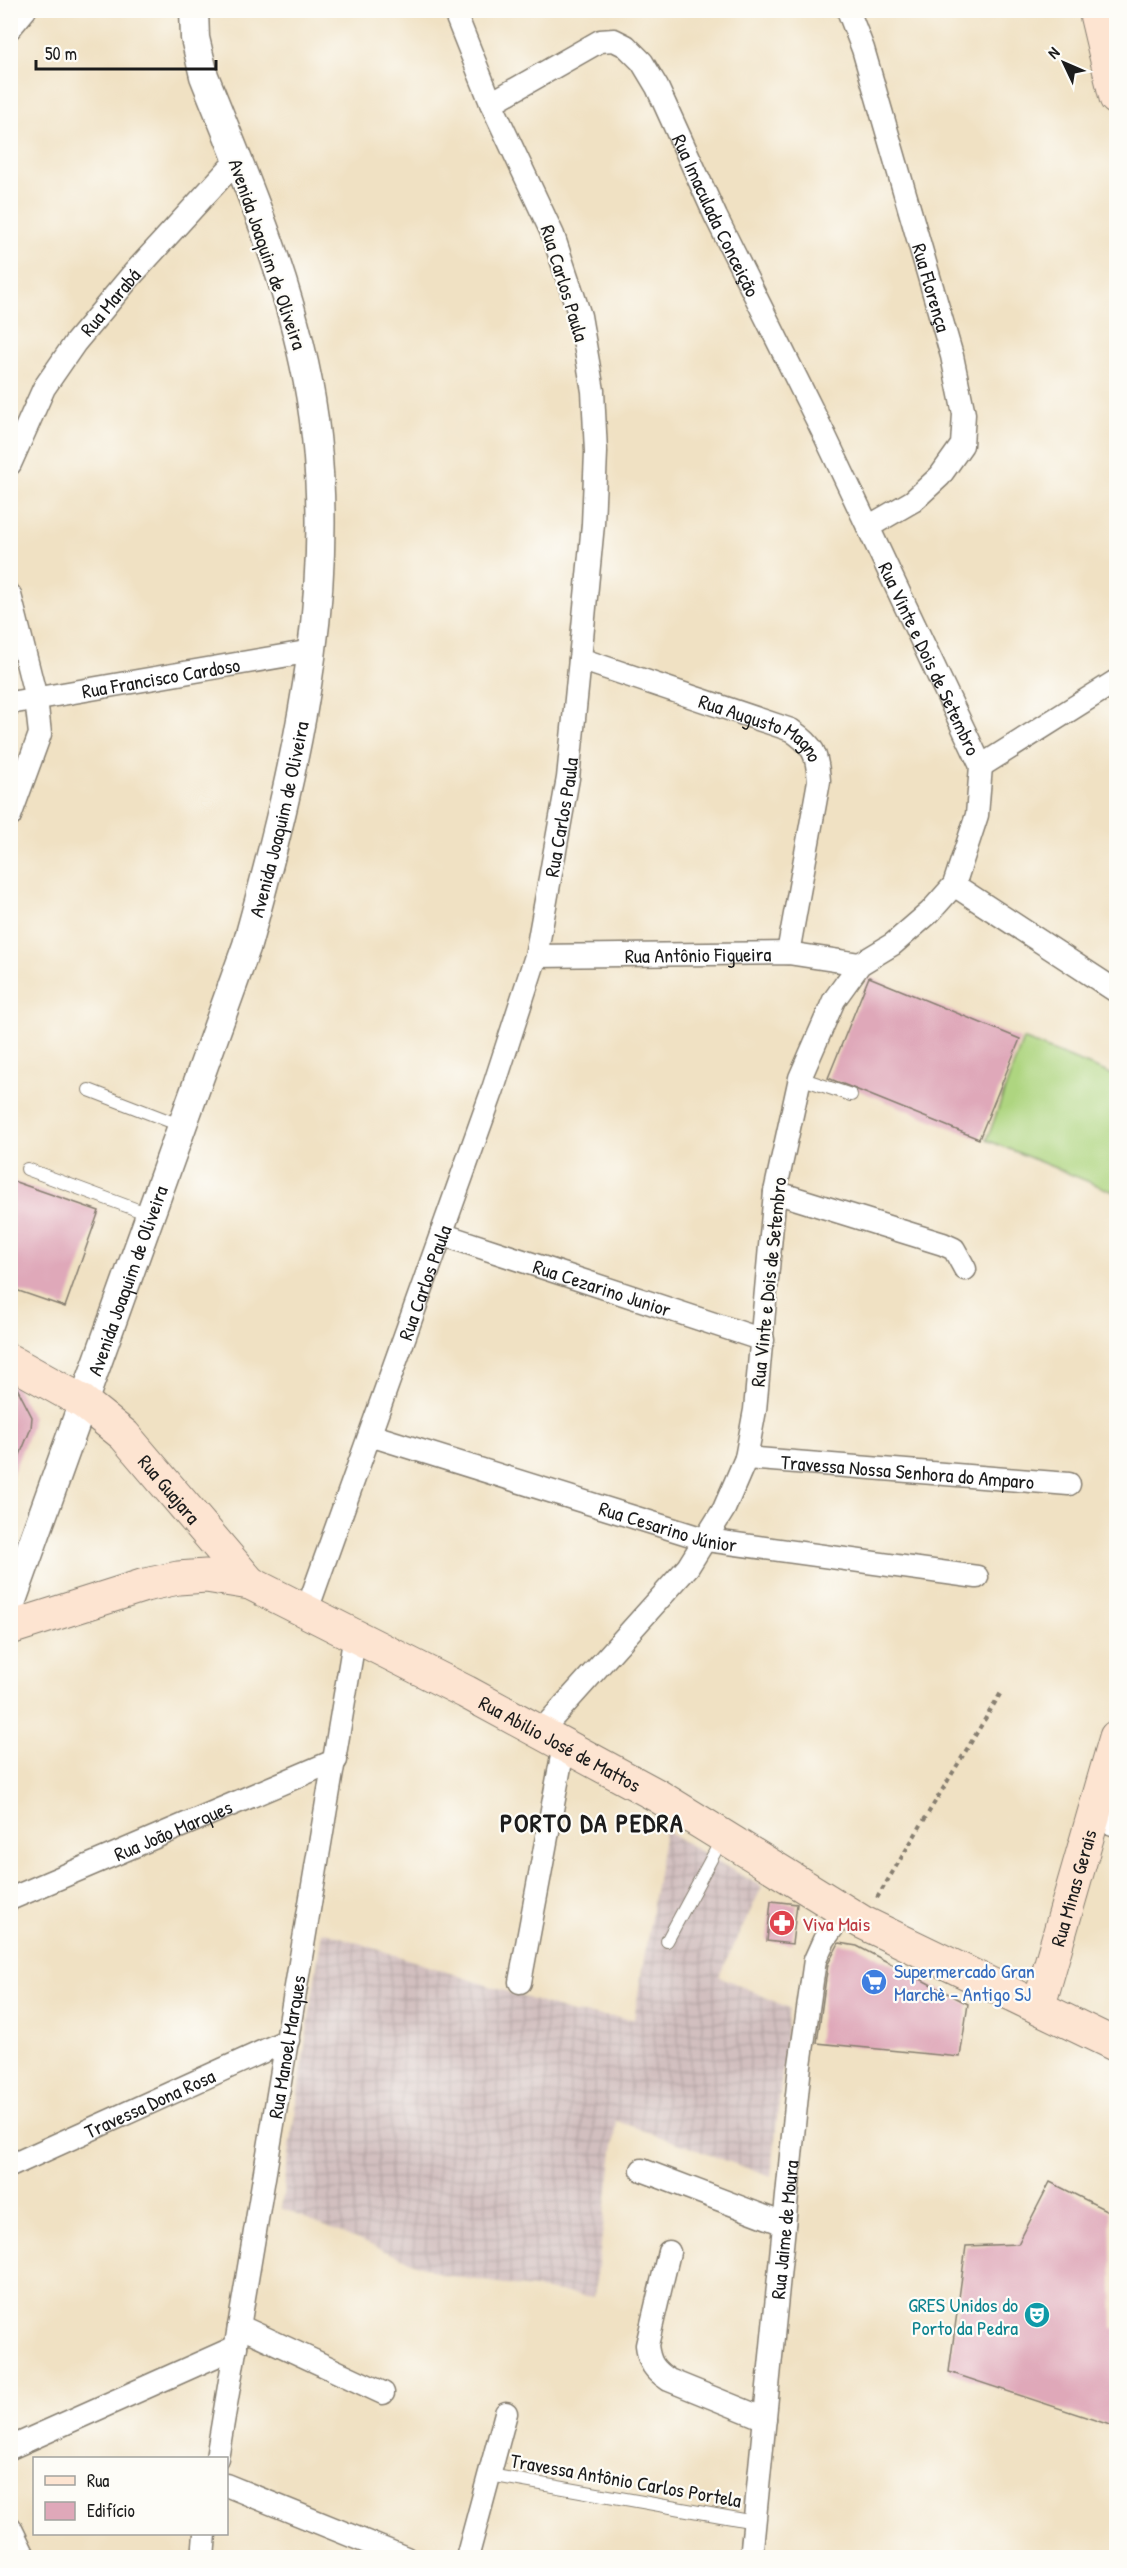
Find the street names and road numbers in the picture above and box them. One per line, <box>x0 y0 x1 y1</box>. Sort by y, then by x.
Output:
street label: Rua Imaculada Conceição <box>667 130 767 301</box>
street label: Avenida Joaquim de Oliveira <box>223 155 313 353</box>
street label: Rua Carlos Paula <box>534 222 596 345</box>
street label: Rua Florença <box>907 240 958 335</box>
street label: Rua Marabá <box>73 261 146 341</box>
street label: Rua Vinte e Dois de Setembro <box>873 557 987 759</box>
street label: Rua Francisco Cardoso <box>80 650 242 704</box>
street label: Rua Augusto Magno <box>695 687 829 765</box>
street label: Avenida Joaquim de Oliveira <box>242 719 314 920</box>
street label: Rua Carlos Paula <box>537 756 583 879</box>
street label: Rua Antônio Figueira <box>625 940 772 968</box>
street label: Rua Vinte e Dois de Setembro <box>744 1176 792 1388</box>
street label: Avenida Joaquim de Oliveira <box>80 1181 173 1379</box>
street label: Rua Carlos Paula <box>391 1221 457 1343</box>
street label: Rua Cezarino Junior <box>530 1252 675 1323</box>
street label: Travessa Nossa Senhora do Amparo <box>780 1447 1035 1495</box>
street label: Rua Guajara <box>133 1448 207 1529</box>
street label: Rua Cesarino Júnior <box>596 1494 739 1558</box>
street label: Rua Abilio José de Mattos <box>475 1688 646 1798</box>
street label: Rua João Marques <box>110 1792 236 1867</box>
street label: Rua Minas Gerais <box>1043 1826 1102 1949</box>
street label: Rua Manoel Marques <box>261 1973 311 2120</box>
street label: Travessa Dona Rosa <box>80 2061 219 2144</box>
street label: Rua Jaime de Moura <box>763 2159 804 2300</box>
street label: Travessa Antônio Carlos Portela <box>508 2446 744 2514</box>

